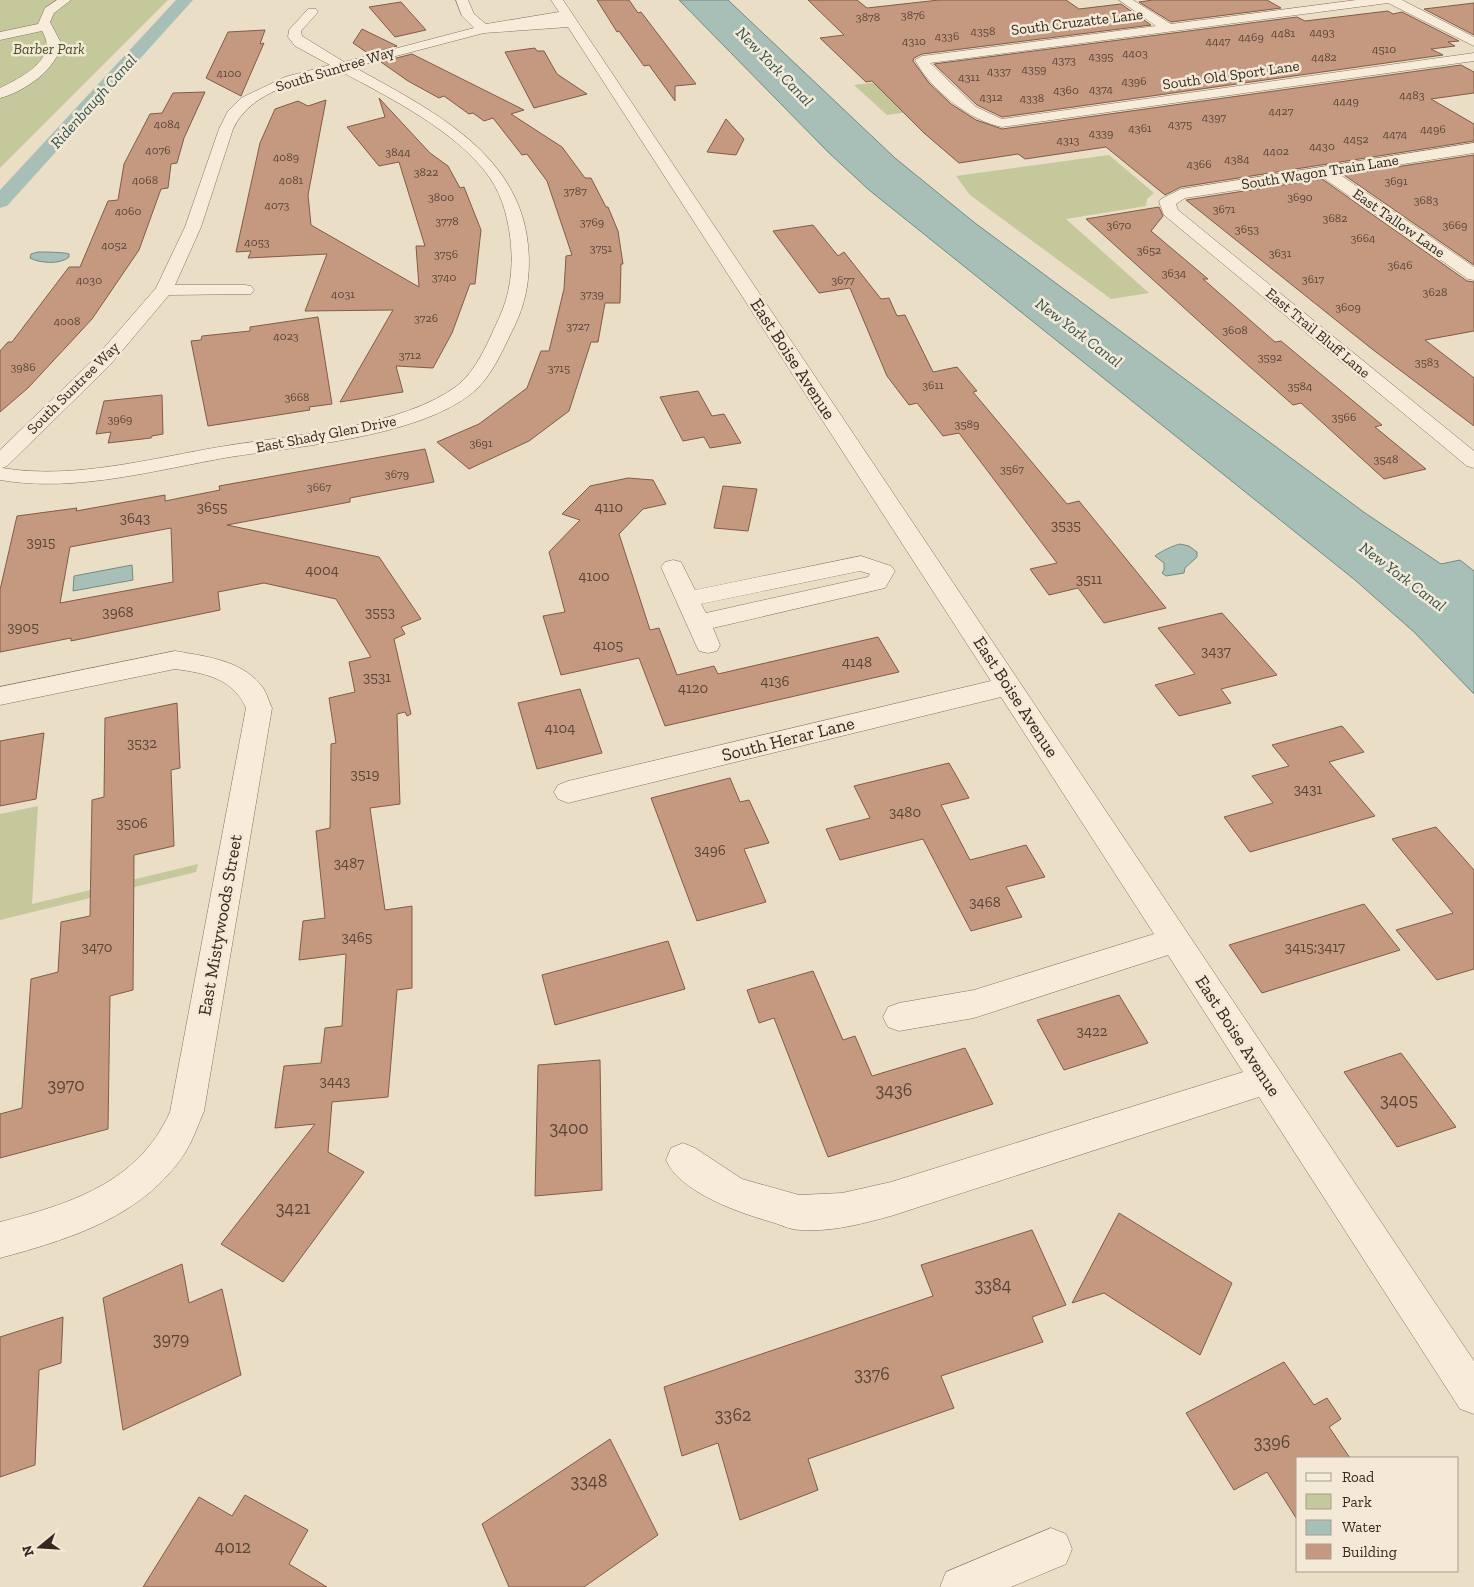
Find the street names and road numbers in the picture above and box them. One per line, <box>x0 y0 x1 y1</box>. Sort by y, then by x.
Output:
street label: South Cruzatte Lane <box>1010 5 1144 39</box>
street label: South Suntree Way <box>273 42 397 96</box>
street label: South Old Sport Lane <box>1161 56 1301 94</box>
street label: South Wagon Train Lane <box>1240 151 1400 193</box>
street label: East Tallow Lane <box>1349 184 1449 262</box>
street label: East Trail Bluff Lane <box>1262 284 1374 382</box>
street label: East Boise Avenue <box>746 294 840 424</box>
street label: South Suntree Way <box>23 338 123 438</box>
street label: East Shady Glen Drive <box>254 412 398 456</box>
street label: East Boise Avenue <box>969 632 1063 762</box>
street label: South Herar Lane <box>719 712 857 766</box>
street label: East Mistywoods Street <box>193 832 247 1017</box>
street label: East Boise Avenue <box>1191 971 1285 1101</box>

